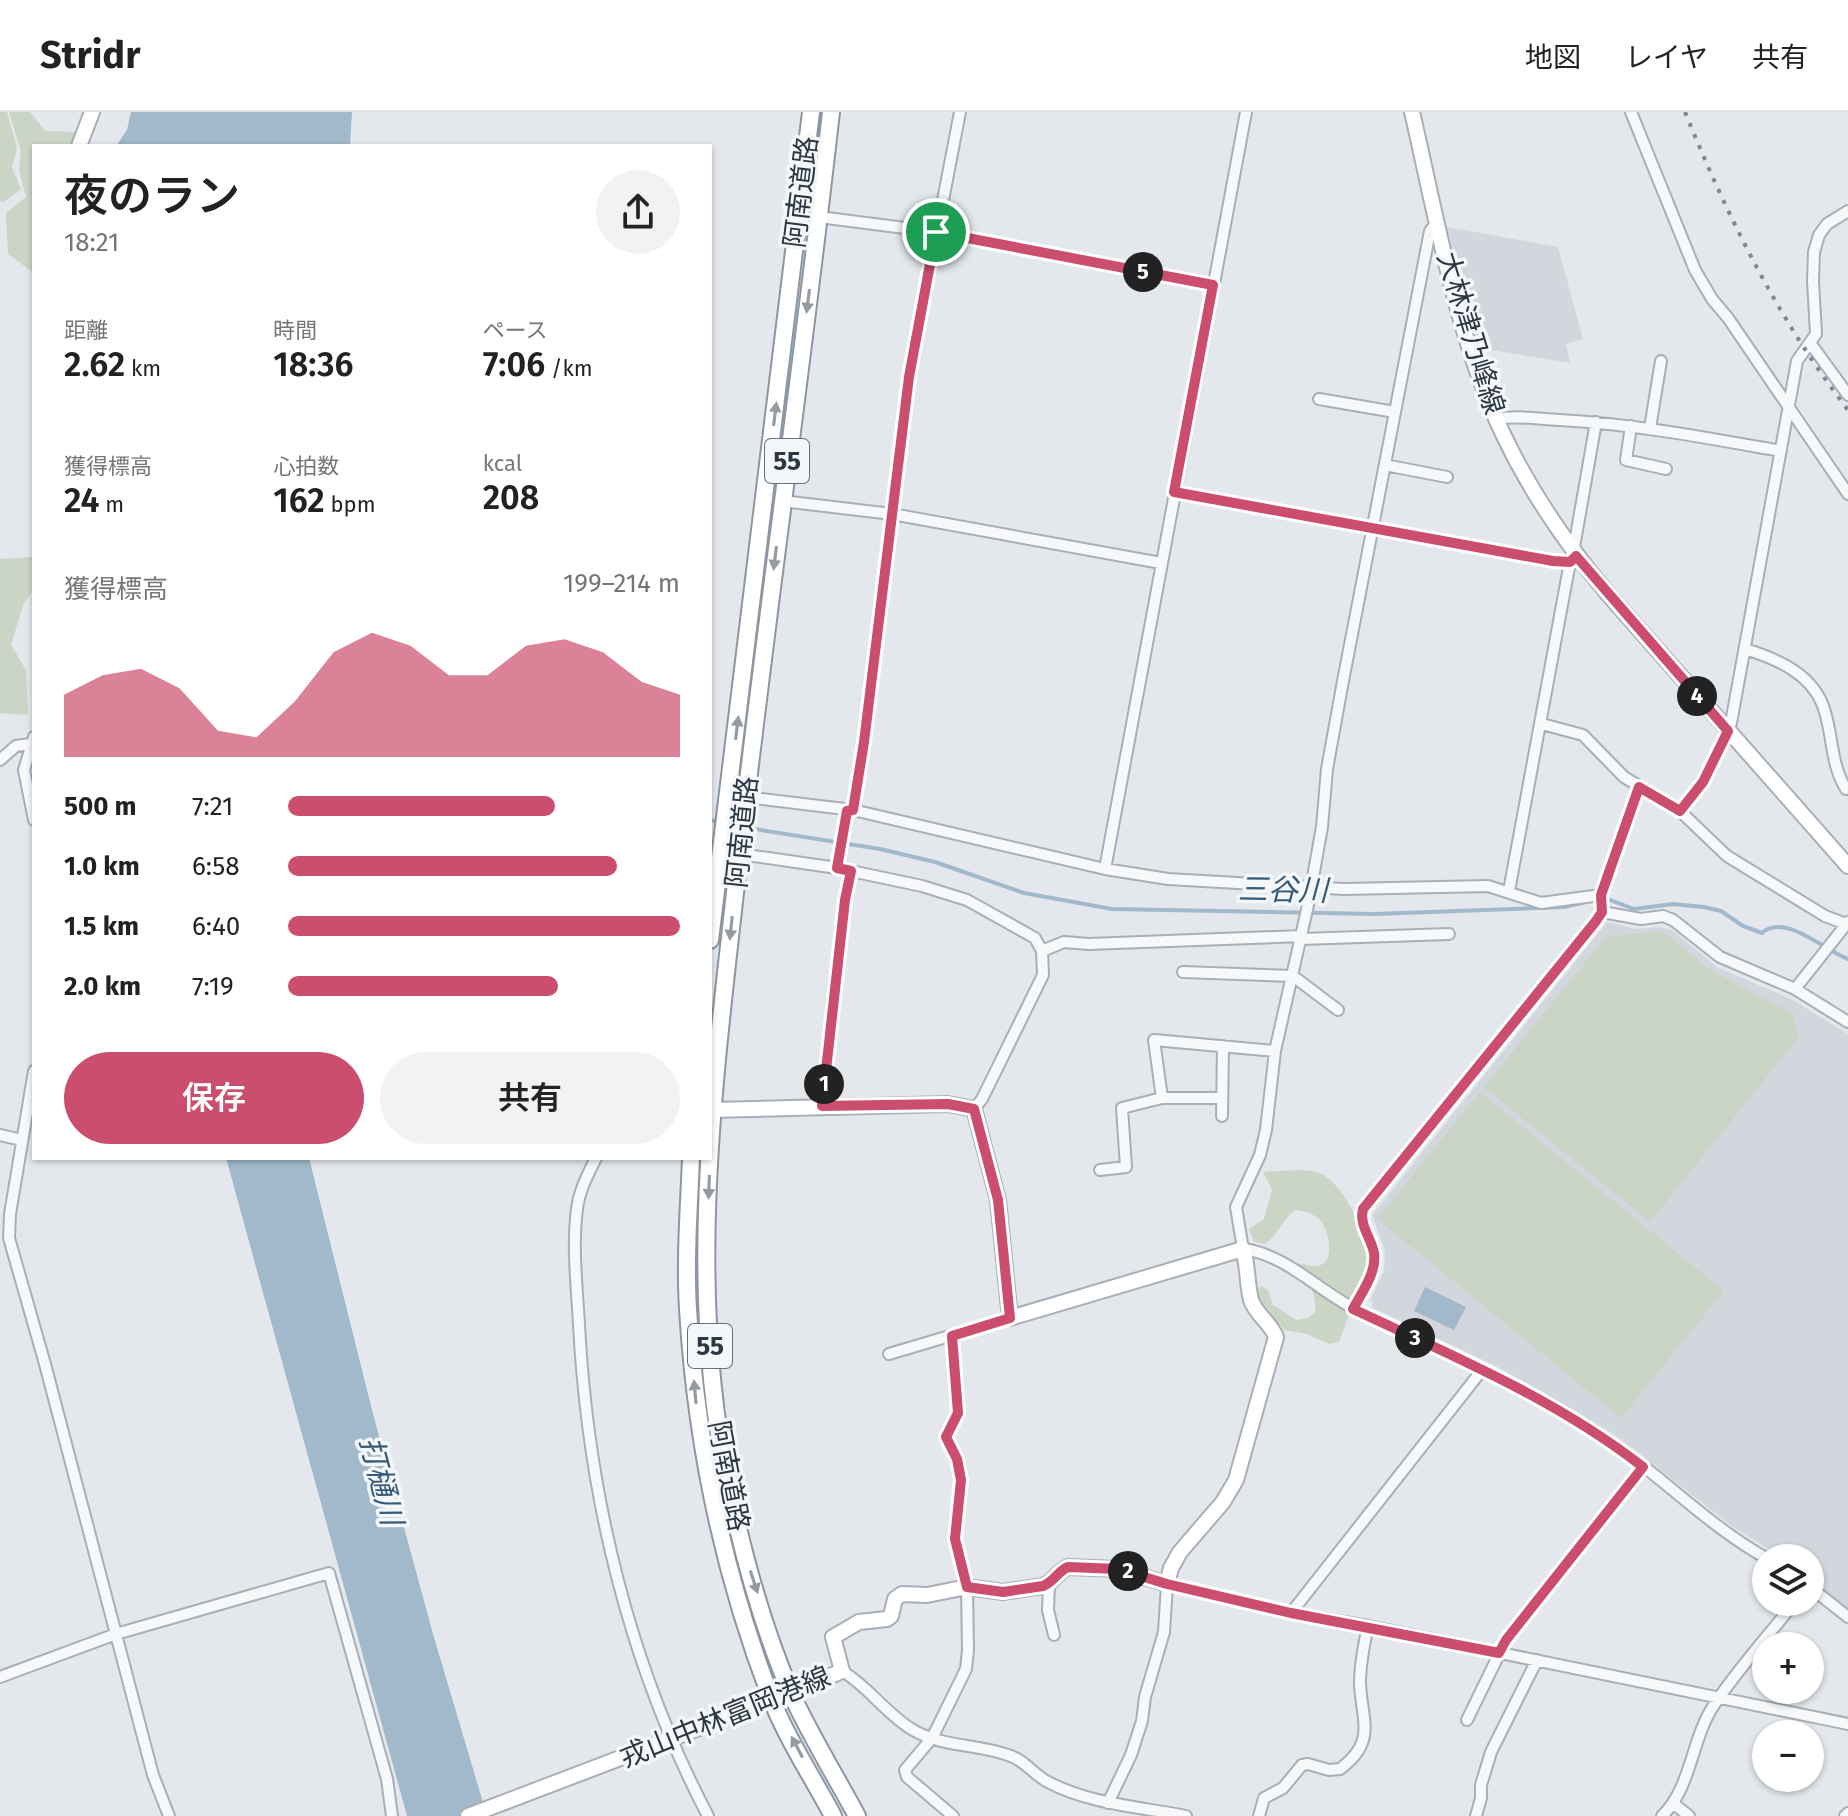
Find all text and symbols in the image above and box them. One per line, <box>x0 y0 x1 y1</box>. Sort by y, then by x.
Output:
text: Stridr <box>40 32 140 78</box>
text: 地図 <box>1525 41 1581 74</box>
text: レイヤ <box>1625 41 1708 74</box>
text: 共有 <box>1752 41 1808 74</box>
street label: 阿南道路 <box>778 134 824 250</box>
text: 夜のラン <box>64 170 240 223</box>
button: share <box>596 170 680 254</box>
pin <box>902 198 970 266</box>
icon: arrive <box>914 210 958 254</box>
text: 18:21 <box>64 227 119 258</box>
street label: 大林津乃峰線 <box>1431 248 1511 418</box>
pin: 5 <box>1123 252 1163 292</box>
text: 5 <box>1137 258 1149 285</box>
one-way arrow <box>802 288 815 313</box>
text: 距離 <box>64 317 108 344</box>
text: 時間 <box>273 317 317 344</box>
text: ペース <box>483 317 548 344</box>
text: 2.62 <box>64 344 125 385</box>
text: 18:36 <box>273 344 353 385</box>
text: 7:06 <box>483 344 545 385</box>
text: km <box>125 355 161 382</box>
text: /km <box>545 355 593 382</box>
one-way arrow <box>768 401 781 426</box>
road number: 55 <box>765 439 809 483</box>
text: kcal <box>483 450 522 477</box>
text: 獲得標高 <box>64 453 152 480</box>
text: 心拍数 <box>273 453 339 480</box>
text: 208 <box>483 477 539 518</box>
text: 24 <box>64 480 99 521</box>
text: 162 <box>273 480 325 521</box>
text: m <box>99 491 124 518</box>
text: bpm <box>325 491 376 518</box>
one-way arrow <box>768 546 781 571</box>
text: 199–214 m <box>563 568 680 599</box>
text: 獲得標高 <box>64 574 168 605</box>
pin: 4 <box>1677 676 1717 716</box>
text: 4 <box>1691 682 1703 709</box>
one-way arrow <box>731 715 744 740</box>
street label: 阿南道路 <box>720 775 764 889</box>
text: 500 m <box>64 791 137 822</box>
text: 7:21 <box>192 791 233 822</box>
text: 1.0 km <box>64 851 140 882</box>
text: 6:58 <box>192 851 240 882</box>
water label: 三谷川 <box>1238 871 1331 909</box>
text: 1.5 km <box>64 911 139 942</box>
text: 6:40 <box>192 911 240 942</box>
one-way arrow <box>725 916 738 941</box>
text: 2.0 km <box>64 971 141 1002</box>
text: 7:19 <box>192 971 234 1002</box>
button: 保存 <box>64 1052 364 1144</box>
button: 共有 <box>380 1052 680 1144</box>
pin: 1 <box>804 1064 844 1104</box>
text: 1 <box>819 1070 829 1097</box>
one-way arrow <box>703 1175 716 1200</box>
pin: 3 <box>1395 1318 1435 1358</box>
road number: 55 <box>688 1324 732 1368</box>
text: 3 <box>1409 1324 1421 1351</box>
one-way arrow <box>688 1379 701 1404</box>
street label: 阿南道路 <box>702 1418 756 1534</box>
water label: 打樋川 <box>352 1433 411 1532</box>
map controls <box>1752 1544 1824 1792</box>
button: layers <box>1752 1544 1824 1616</box>
pin: 2 <box>1108 1551 1148 1591</box>
text: 2 <box>1122 1557 1134 1584</box>
one-way arrow <box>748 1570 760 1594</box>
button: + <box>1752 1632 1824 1704</box>
street label: 戎山中林富岡港線 <box>615 1660 835 1774</box>
button: − <box>1752 1720 1824 1792</box>
one-way arrow <box>790 1736 803 1759</box>

